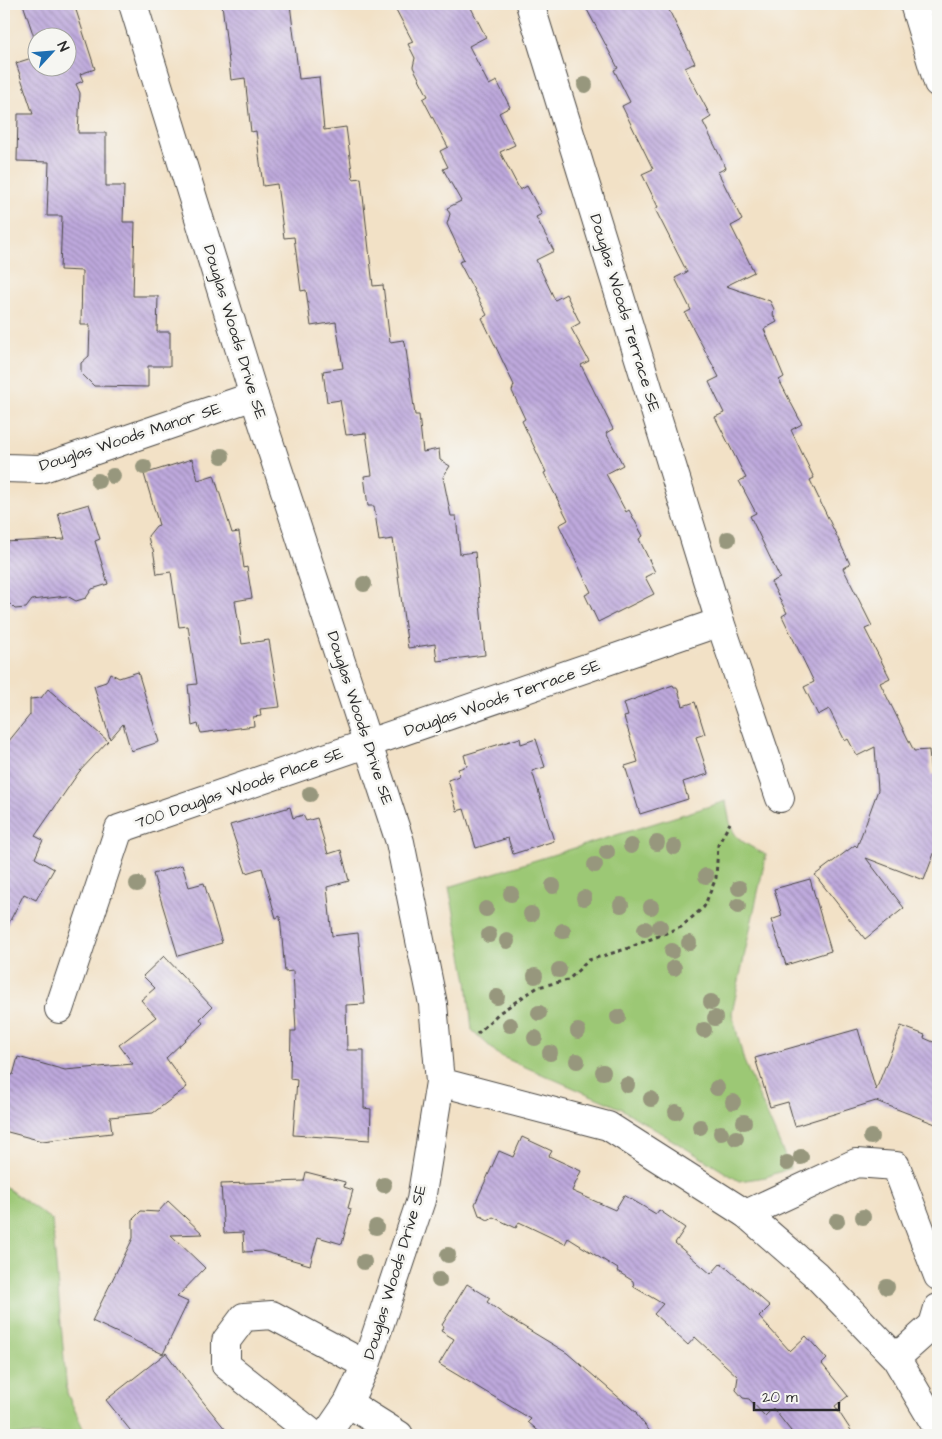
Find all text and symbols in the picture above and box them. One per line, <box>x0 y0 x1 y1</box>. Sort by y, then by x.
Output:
north arrow <box>28 28 78 78</box>
text: N <box>52 38 74 55</box>
street label: Douglas Woods Terrace SE <box>583 211 666 415</box>
street label: Douglas Woods Drive SE <box>197 242 272 423</box>
street label: Douglas Woods Manor SE <box>36 397 225 478</box>
street label: Douglas Woods Drive SE <box>321 628 399 808</box>
street label: Douglas Woods Terrace SE <box>401 654 604 743</box>
street label: 700 Douglas Woods Place SE <box>132 742 347 835</box>
street label: Douglas Woods Drive SE <box>358 1182 433 1362</box>
scale bar <box>754 1379 840 1411</box>
text: 20 m <box>762 1387 798 1408</box>

